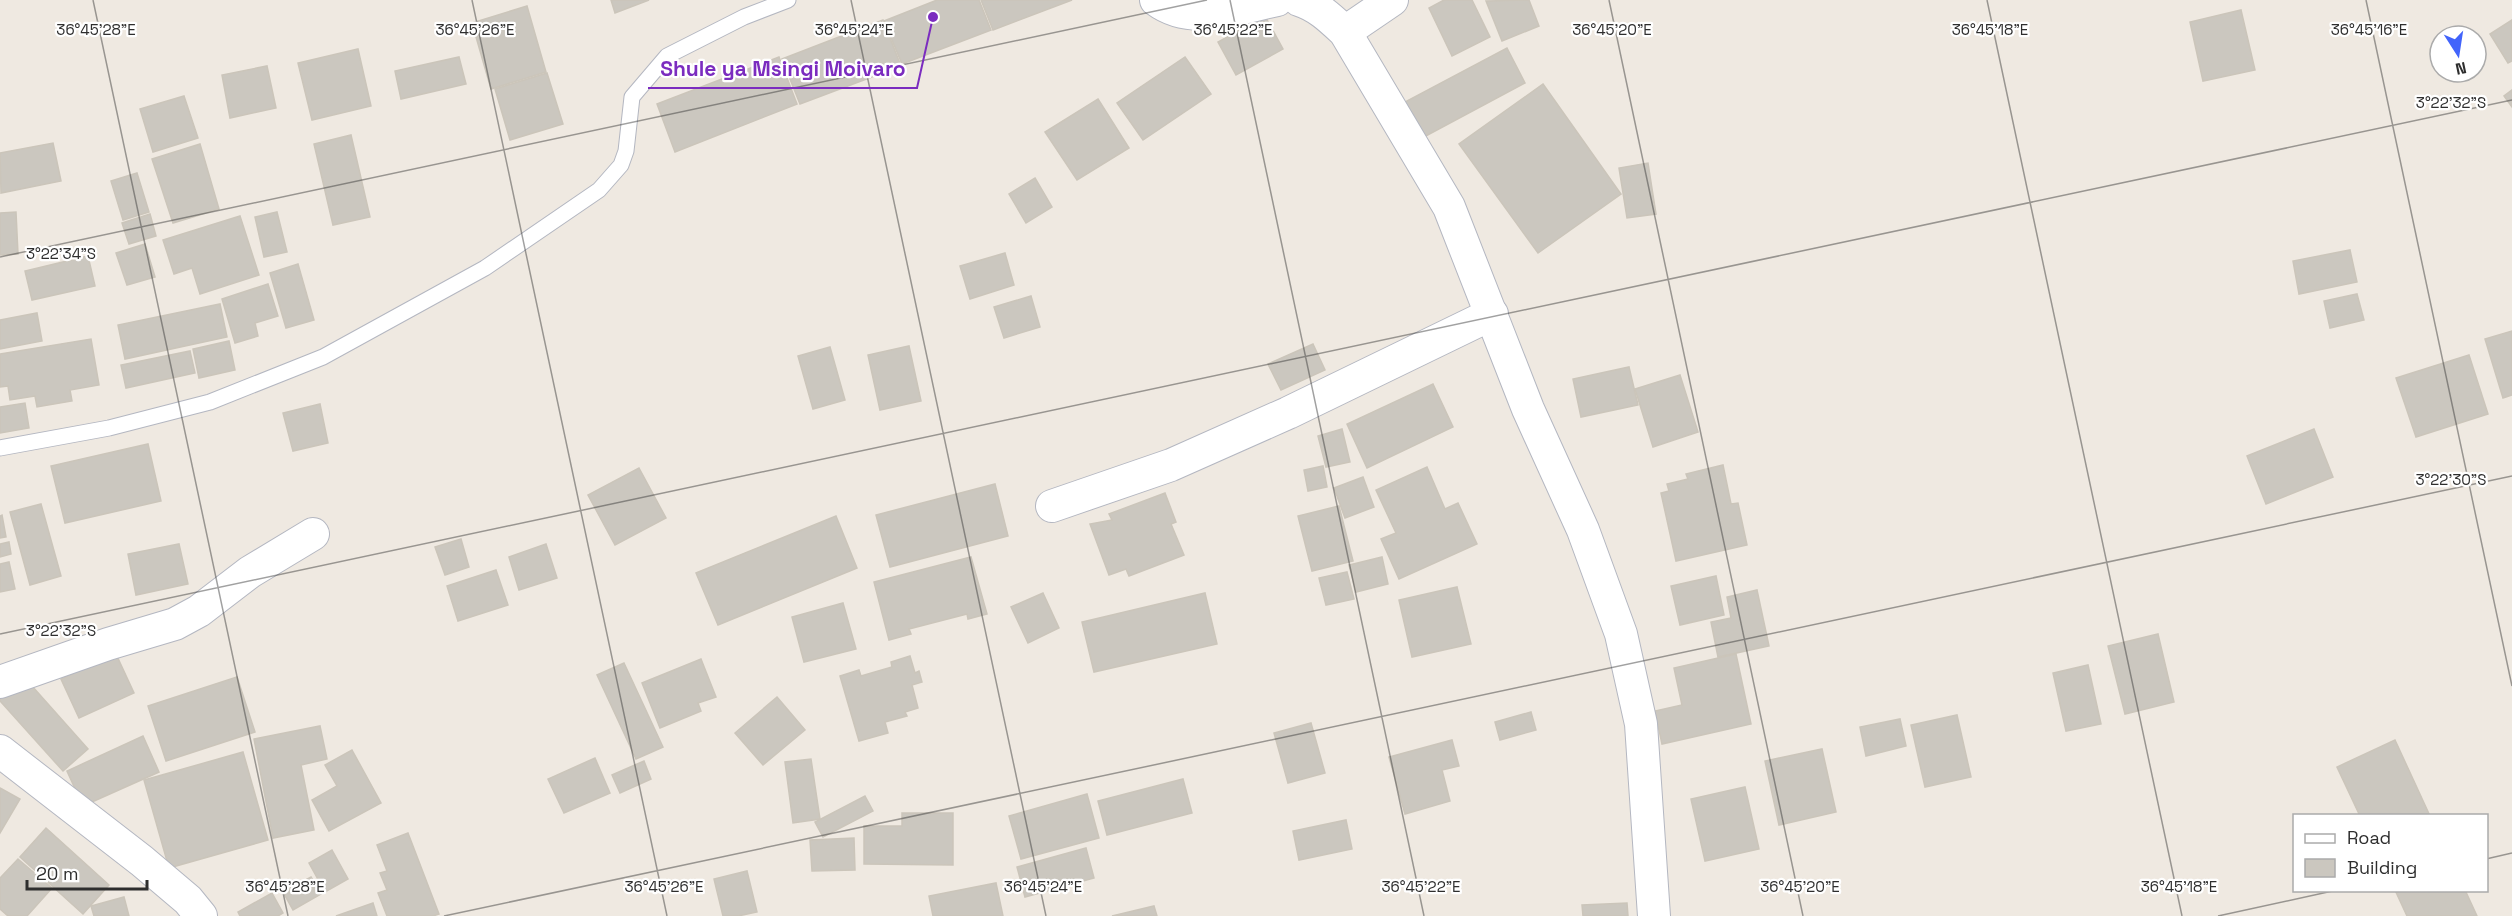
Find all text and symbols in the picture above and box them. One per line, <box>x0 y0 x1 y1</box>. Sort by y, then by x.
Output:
text: 36°45'28"E <box>56 20 136 39</box>
text: 36°45'26"E <box>435 20 515 39</box>
text: 36°45'24"E <box>815 20 893 39</box>
text: 36°45'22"E <box>1194 20 1273 39</box>
text: 36°45'20"E <box>1572 20 1652 39</box>
text: 36°45'18"E <box>1952 20 2028 39</box>
text: 36°45'16"E <box>2331 20 2407 39</box>
north arrow <box>2428 24 2488 84</box>
callout: Shule ya Msingi Moivaro <box>648 49 917 88</box>
text: Shule ya Msingi Moivaro <box>660 55 906 82</box>
text: N <box>2454 57 2468 80</box>
text: 3°22'32"S <box>2416 93 2486 112</box>
text: 3°22'34"S <box>26 244 96 263</box>
text: 3°22'30"S <box>2416 470 2486 489</box>
text: 3°22'32"S <box>26 621 96 640</box>
legend <box>2293 814 2488 892</box>
text: Road <box>2347 826 2391 849</box>
scale bar <box>27 853 147 891</box>
text: Building <box>2347 856 2417 879</box>
text: 20 m <box>36 862 79 885</box>
text: 36°45'28"E <box>245 877 325 896</box>
text: 36°45'26"E <box>624 877 704 896</box>
text: 36°45'24"E <box>1004 877 1082 896</box>
text: 36°45'22"E <box>1382 877 1461 896</box>
text: 36°45'20"E <box>1760 877 1840 896</box>
text: 36°45'18"E <box>2141 877 2217 896</box>

